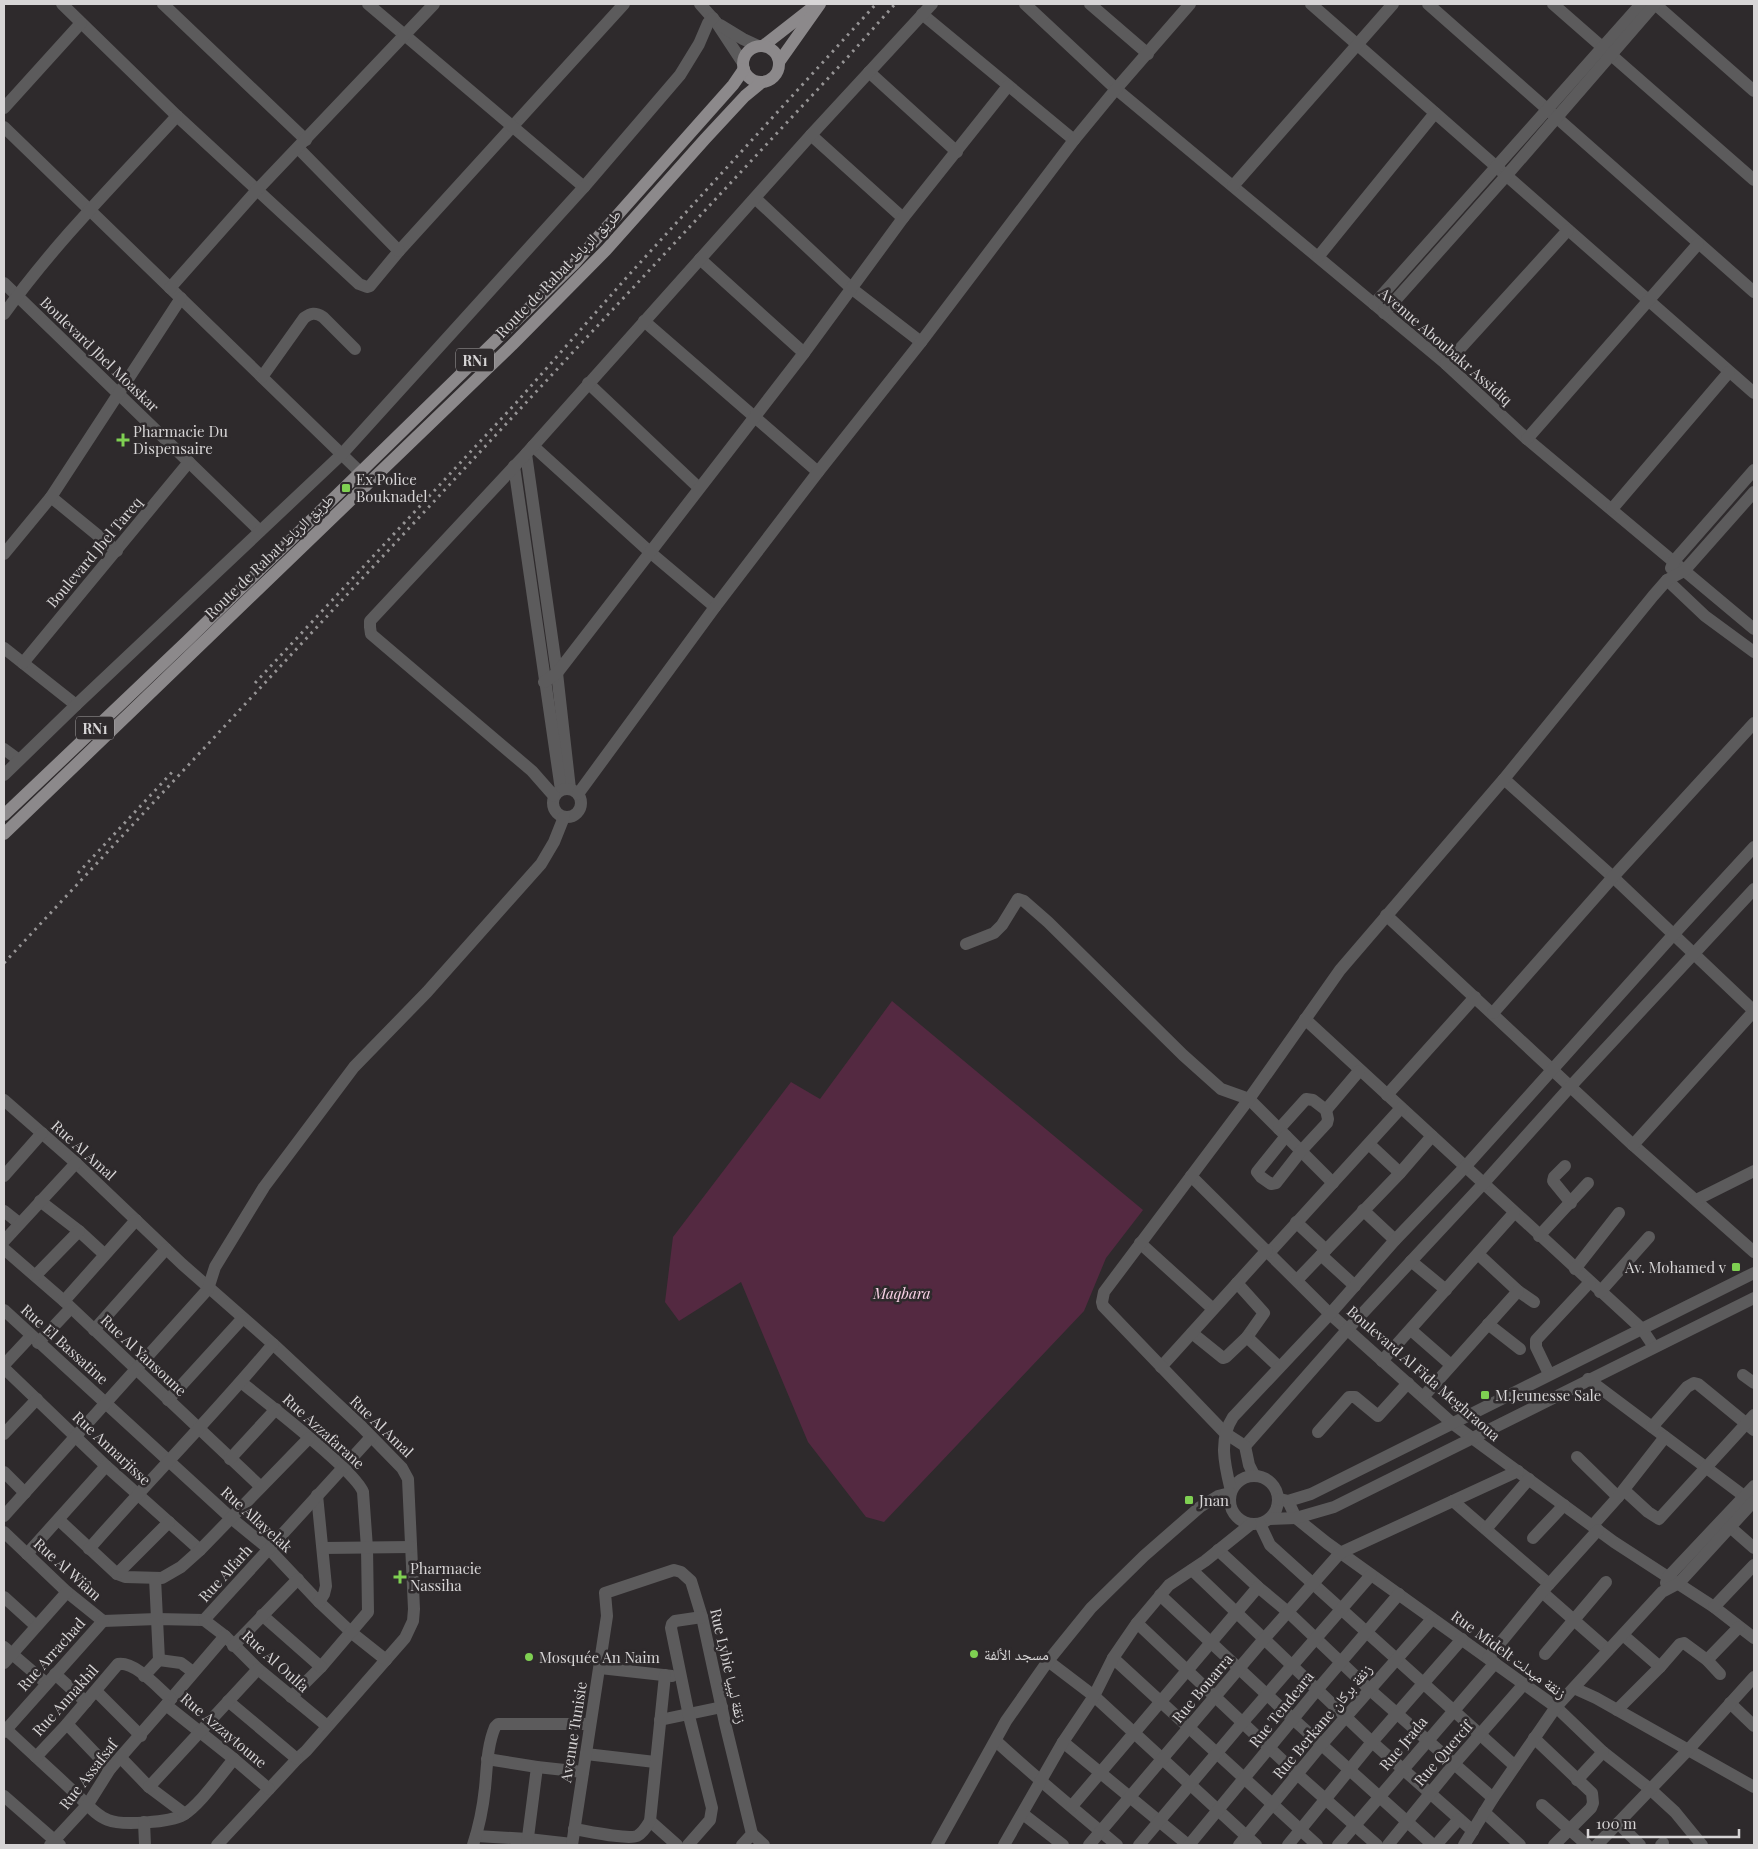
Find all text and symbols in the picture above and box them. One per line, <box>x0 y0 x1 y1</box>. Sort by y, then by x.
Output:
street label: Route de Rabat طريق الرباط <box>491 204 626 342</box>
street label: Avenue Aboubakr Assidiq <box>1374 282 1517 410</box>
street label: Boulevard Jbel Moaskar <box>36 292 164 416</box>
road number: RN1 <box>456 348 494 372</box>
place label: Pharmacie Du Dispensaire <box>133 421 228 458</box>
marker: Pharmacie Du Dispensaire <box>117 434 129 446</box>
place label: Ex Police Bouknadel <box>356 469 428 506</box>
marker: Ex Police Bouknadel <box>340 482 352 494</box>
street label: Route de Rabat طريق الرباط <box>200 489 339 624</box>
street label: Boulevard Jbel Tareq <box>42 492 147 612</box>
road number: RN1 <box>76 716 114 740</box>
street label: Rue Al Amal <box>47 1116 121 1184</box>
place label: Av. Mohamed v <box>1624 1257 1727 1277</box>
marker: Av. Mohamed v <box>1730 1261 1742 1273</box>
park label: Maqbara <box>872 1283 931 1303</box>
street label: Rue El Bassatine <box>17 1299 113 1389</box>
street label: Boulevard Al Fida Meghraoua <box>1343 1301 1505 1445</box>
street label: Rue Al Yansoune <box>97 1310 191 1400</box>
place label: M.Jeunesse Sale <box>1495 1385 1601 1405</box>
street label: Rue Azzafarane <box>279 1389 369 1473</box>
marker: M.Jeunesse Sale <box>1479 1389 1491 1401</box>
street label: Rue Al Amal <box>346 1391 418 1461</box>
street label: Rue Annarjisse <box>69 1407 155 1489</box>
street label: Rue Allayelak <box>217 1482 298 1557</box>
place label: Jnan <box>1198 1490 1229 1510</box>
marker: Jnan <box>1183 1494 1195 1506</box>
street label: Rue Al Wiâm <box>30 1533 107 1605</box>
street label: Rue Alfarh <box>194 1540 256 1606</box>
place label: Pharmacie Nassiha <box>410 1558 482 1595</box>
marker: Pharmacie Nassiha <box>394 1571 406 1583</box>
street label: Rue Midelt زنقة ميدلت <box>1447 1605 1571 1703</box>
street label: Rue Lybie زنقة ليبيا <box>706 1606 752 1726</box>
street label: Rue Arrachad <box>13 1613 89 1695</box>
street label: Rue Al Oulfa <box>238 1626 314 1697</box>
place label: مسجد الألفة <box>984 1644 1049 1664</box>
place label: Mosquée An Naim <box>539 1647 661 1667</box>
marker: مسجد الألفة <box>968 1648 980 1660</box>
street label: Rue Bouarra <box>1167 1649 1237 1727</box>
marker: Mosquée An Naim <box>523 1651 535 1663</box>
street label: Rue Berkane زنقة بركان <box>1268 1659 1377 1783</box>
street label: Rue Annakhil <box>28 1660 102 1740</box>
street label: Rue Tendeara <box>1244 1666 1318 1751</box>
street label: Avenue Tunisie <box>555 1680 591 1785</box>
street label: Rue Azzaytoune <box>177 1688 271 1772</box>
street label: Rue Jrada <box>1375 1711 1432 1774</box>
street label: Rue Quercif <box>1409 1715 1478 1790</box>
street label: Rue Assafsaf <box>54 1734 122 1813</box>
scale bar <box>1588 1806 1739 1838</box>
text: 100 m <box>1596 1813 1637 1833</box>

